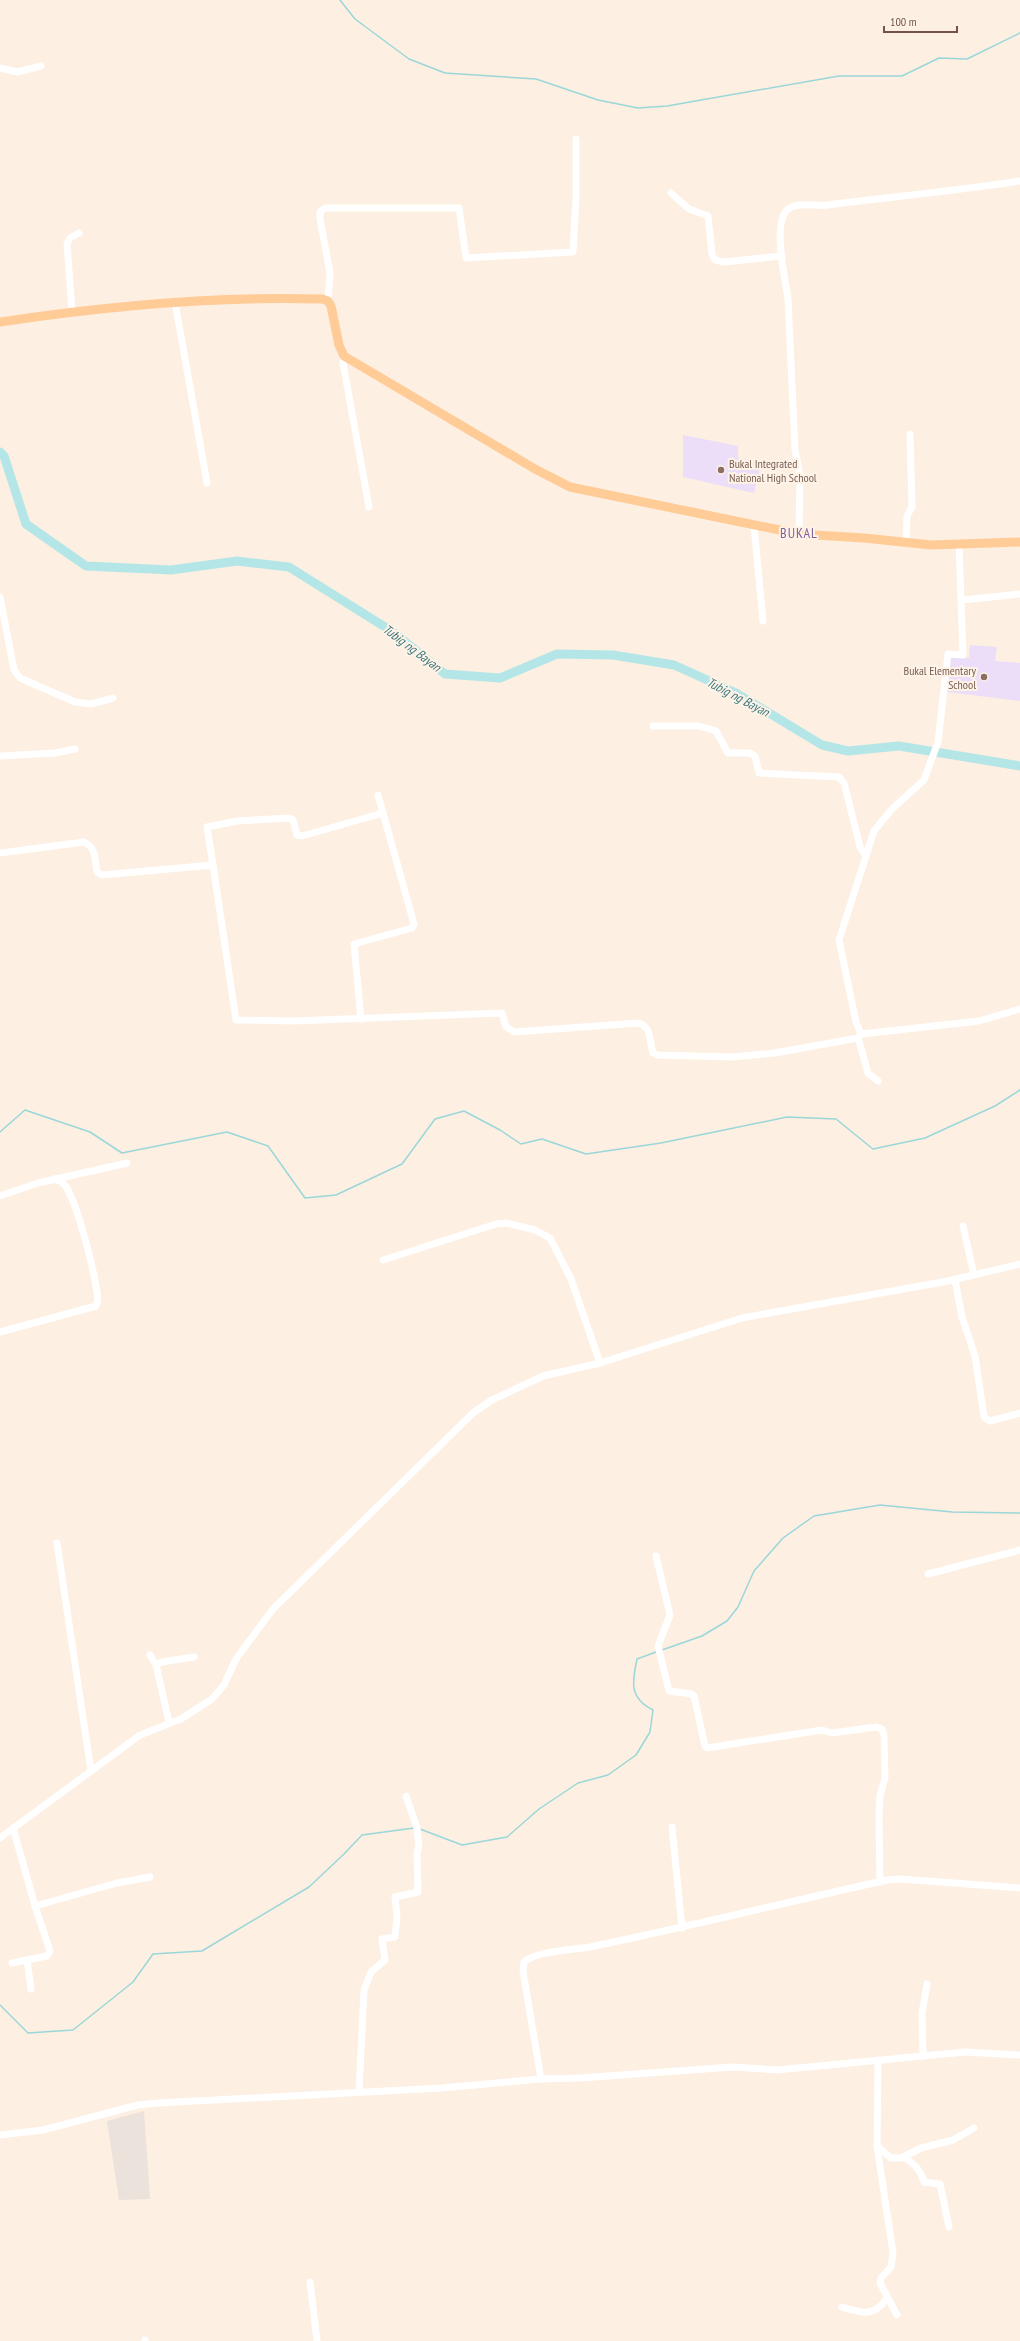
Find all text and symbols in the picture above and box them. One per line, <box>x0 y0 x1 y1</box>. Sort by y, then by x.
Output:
scale bar <box>884 8 957 34</box>
text: 100 m <box>890 14 917 29</box>
place label: Bukal Integrated National High School <box>729 456 817 485</box>
marker: Bukal Integrated National High School <box>716 465 726 475</box>
district label: BUKAL <box>780 524 818 542</box>
water label: Tubig ng Bayan <box>380 621 445 676</box>
place label: Bukal Elementary School <box>904 663 976 692</box>
marker: Bukal Elementary School <box>979 672 989 682</box>
water label: Tubig ng Bayan <box>704 673 773 721</box>

